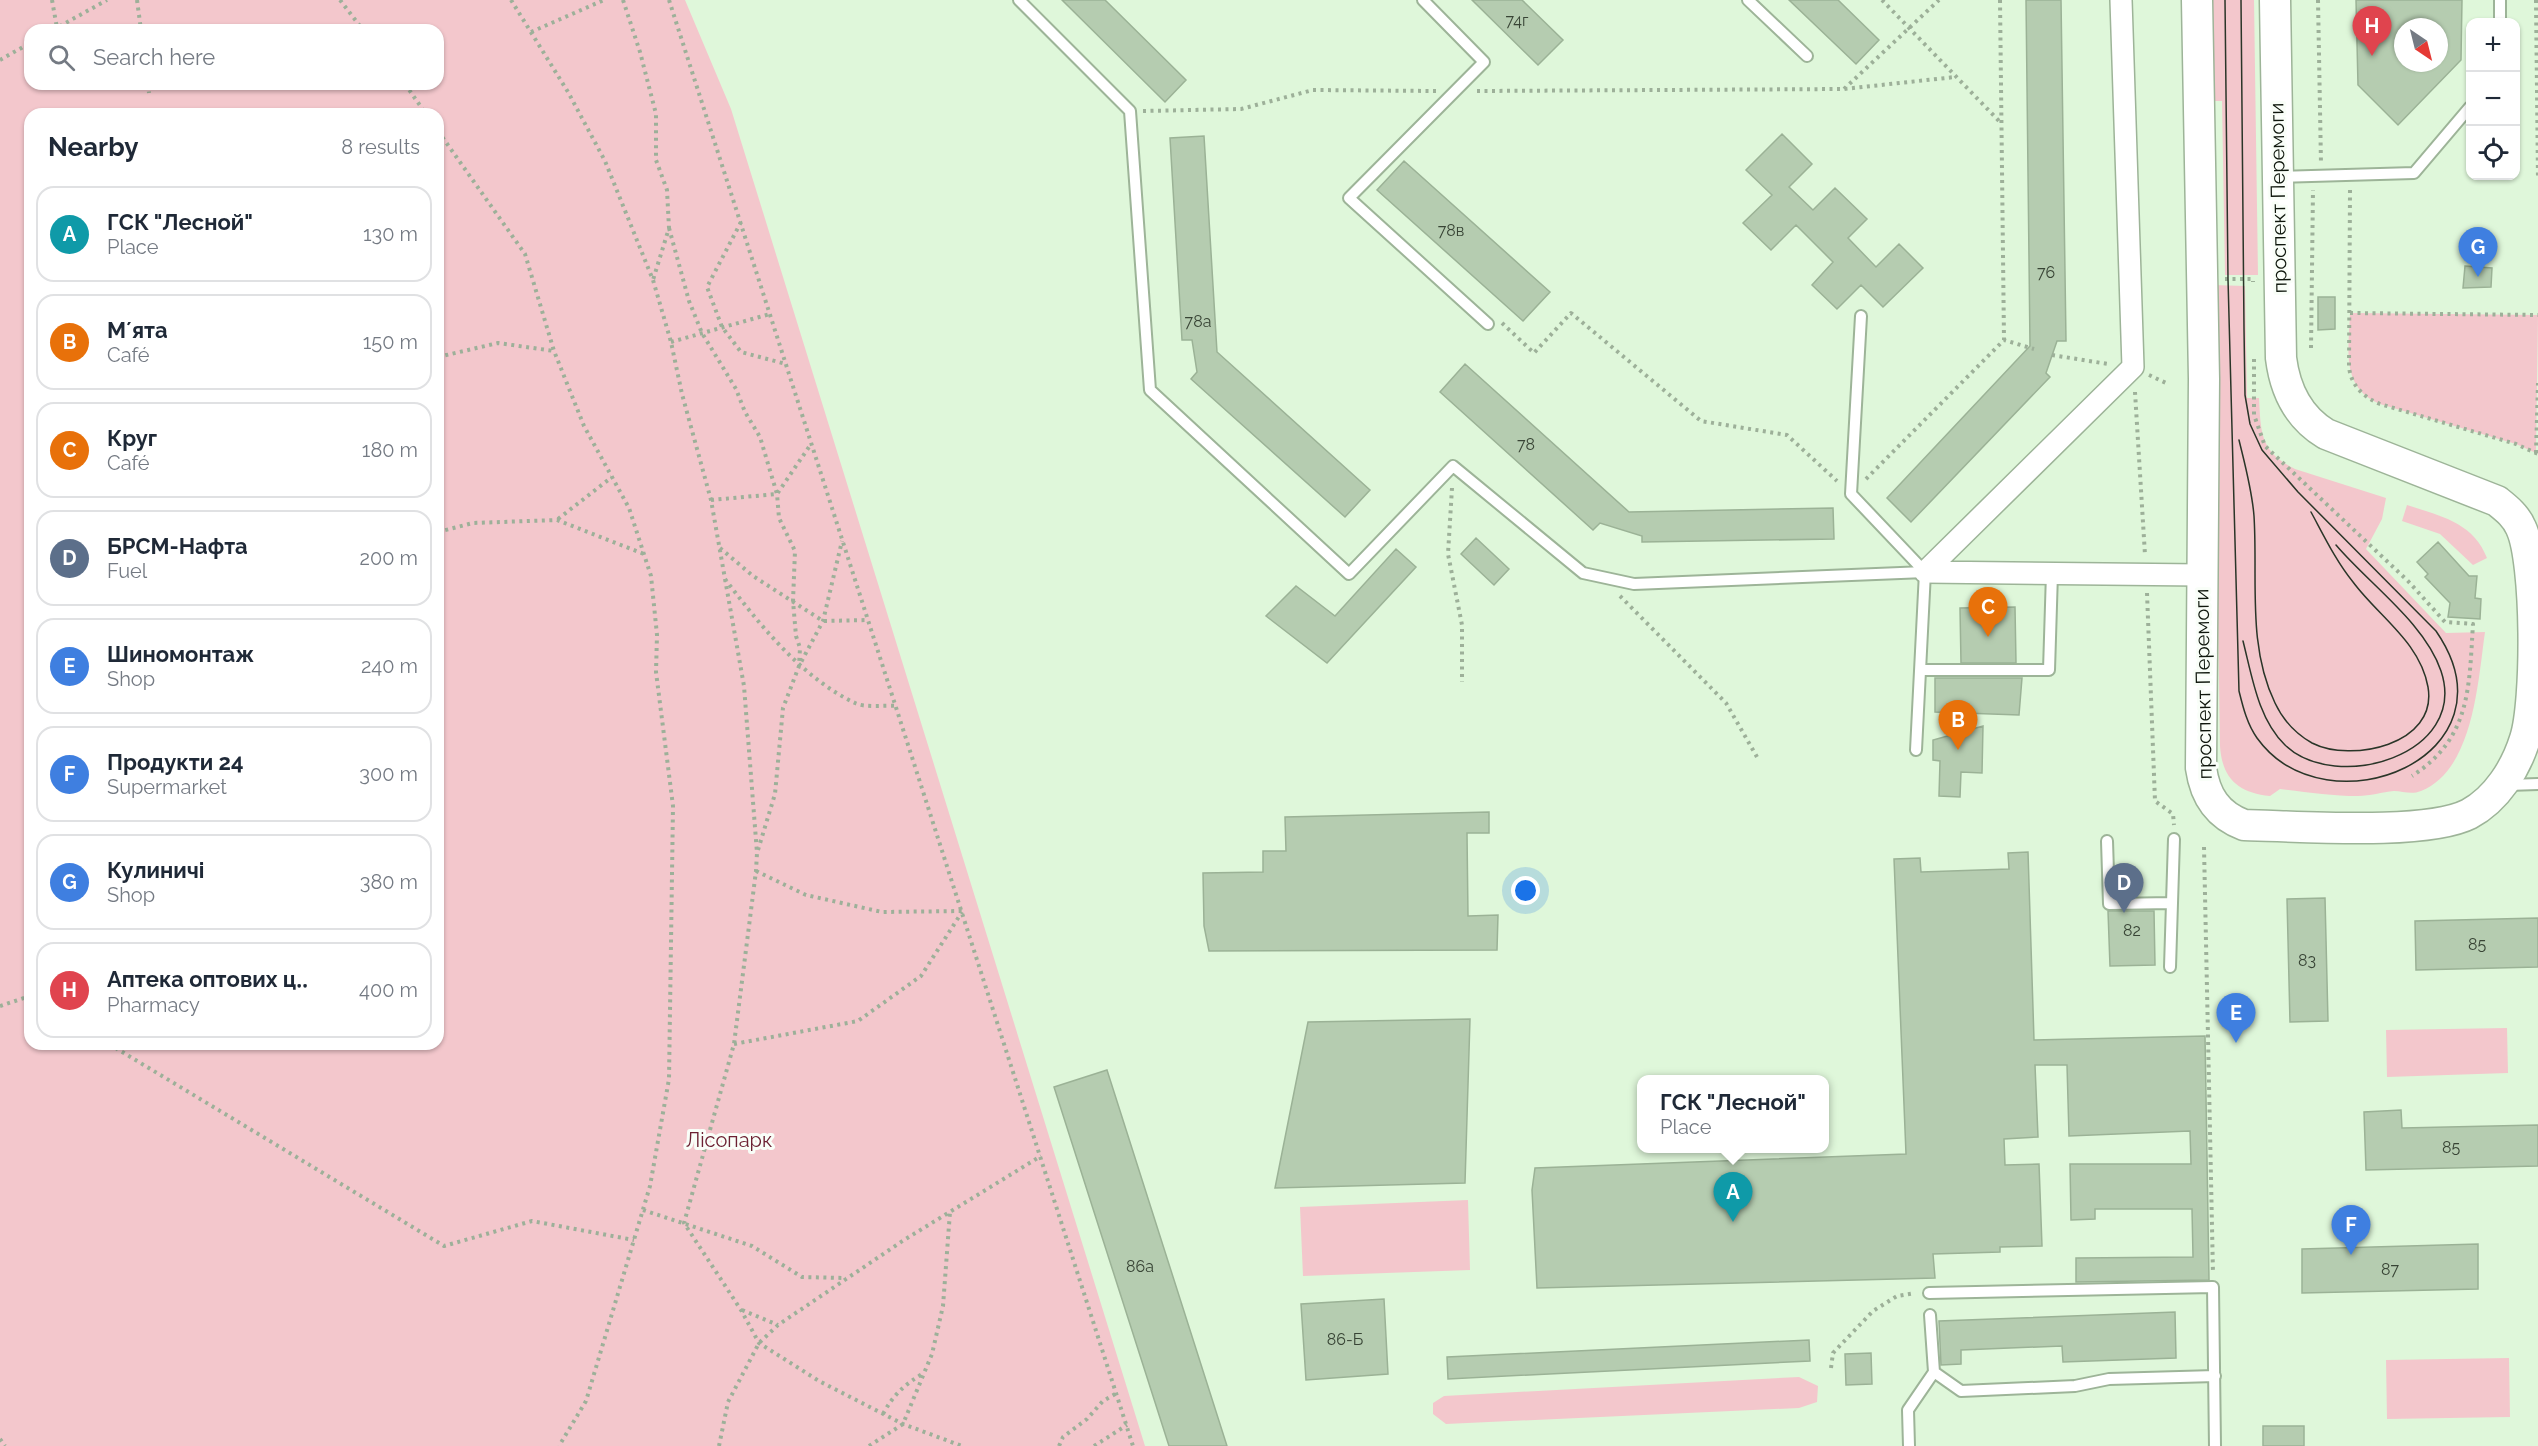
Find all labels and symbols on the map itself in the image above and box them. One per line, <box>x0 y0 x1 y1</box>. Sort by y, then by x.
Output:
pin: H <box>2352 7 2392 56</box>
house number: 74г <box>1506 11 1529 30</box>
north arrow <box>2394 18 2448 72</box>
street label: проспект Перемоги <box>2264 102 2292 294</box>
house number: 78в <box>1438 221 1464 240</box>
pin: G <box>2458 228 2498 277</box>
house number: 76 <box>2037 263 2055 282</box>
house number: 78а <box>1185 312 1211 331</box>
house number: 78 <box>1517 435 1535 454</box>
pin: C <box>1968 588 2008 637</box>
street label: проспект Перемоги <box>2189 588 2217 780</box>
pin: B <box>1938 700 1978 750</box>
pin: D <box>2104 864 2144 913</box>
your location <box>1511 876 1540 905</box>
house number: 82 <box>2123 921 2141 940</box>
house number: 85 <box>2468 935 2486 954</box>
house number: 83 <box>2298 951 2316 970</box>
pin: E <box>2216 994 2256 1043</box>
park label: Лісопарк <box>686 1128 772 1152</box>
house number: 85 <box>2442 1138 2460 1157</box>
pin: A <box>1714 1172 1752 1222</box>
pin: F <box>2332 1206 2370 1255</box>
house number: 86а <box>1126 1257 1154 1276</box>
house number: 87 <box>2381 1260 2399 1279</box>
house number: 86-Б <box>1327 1330 1363 1349</box>

